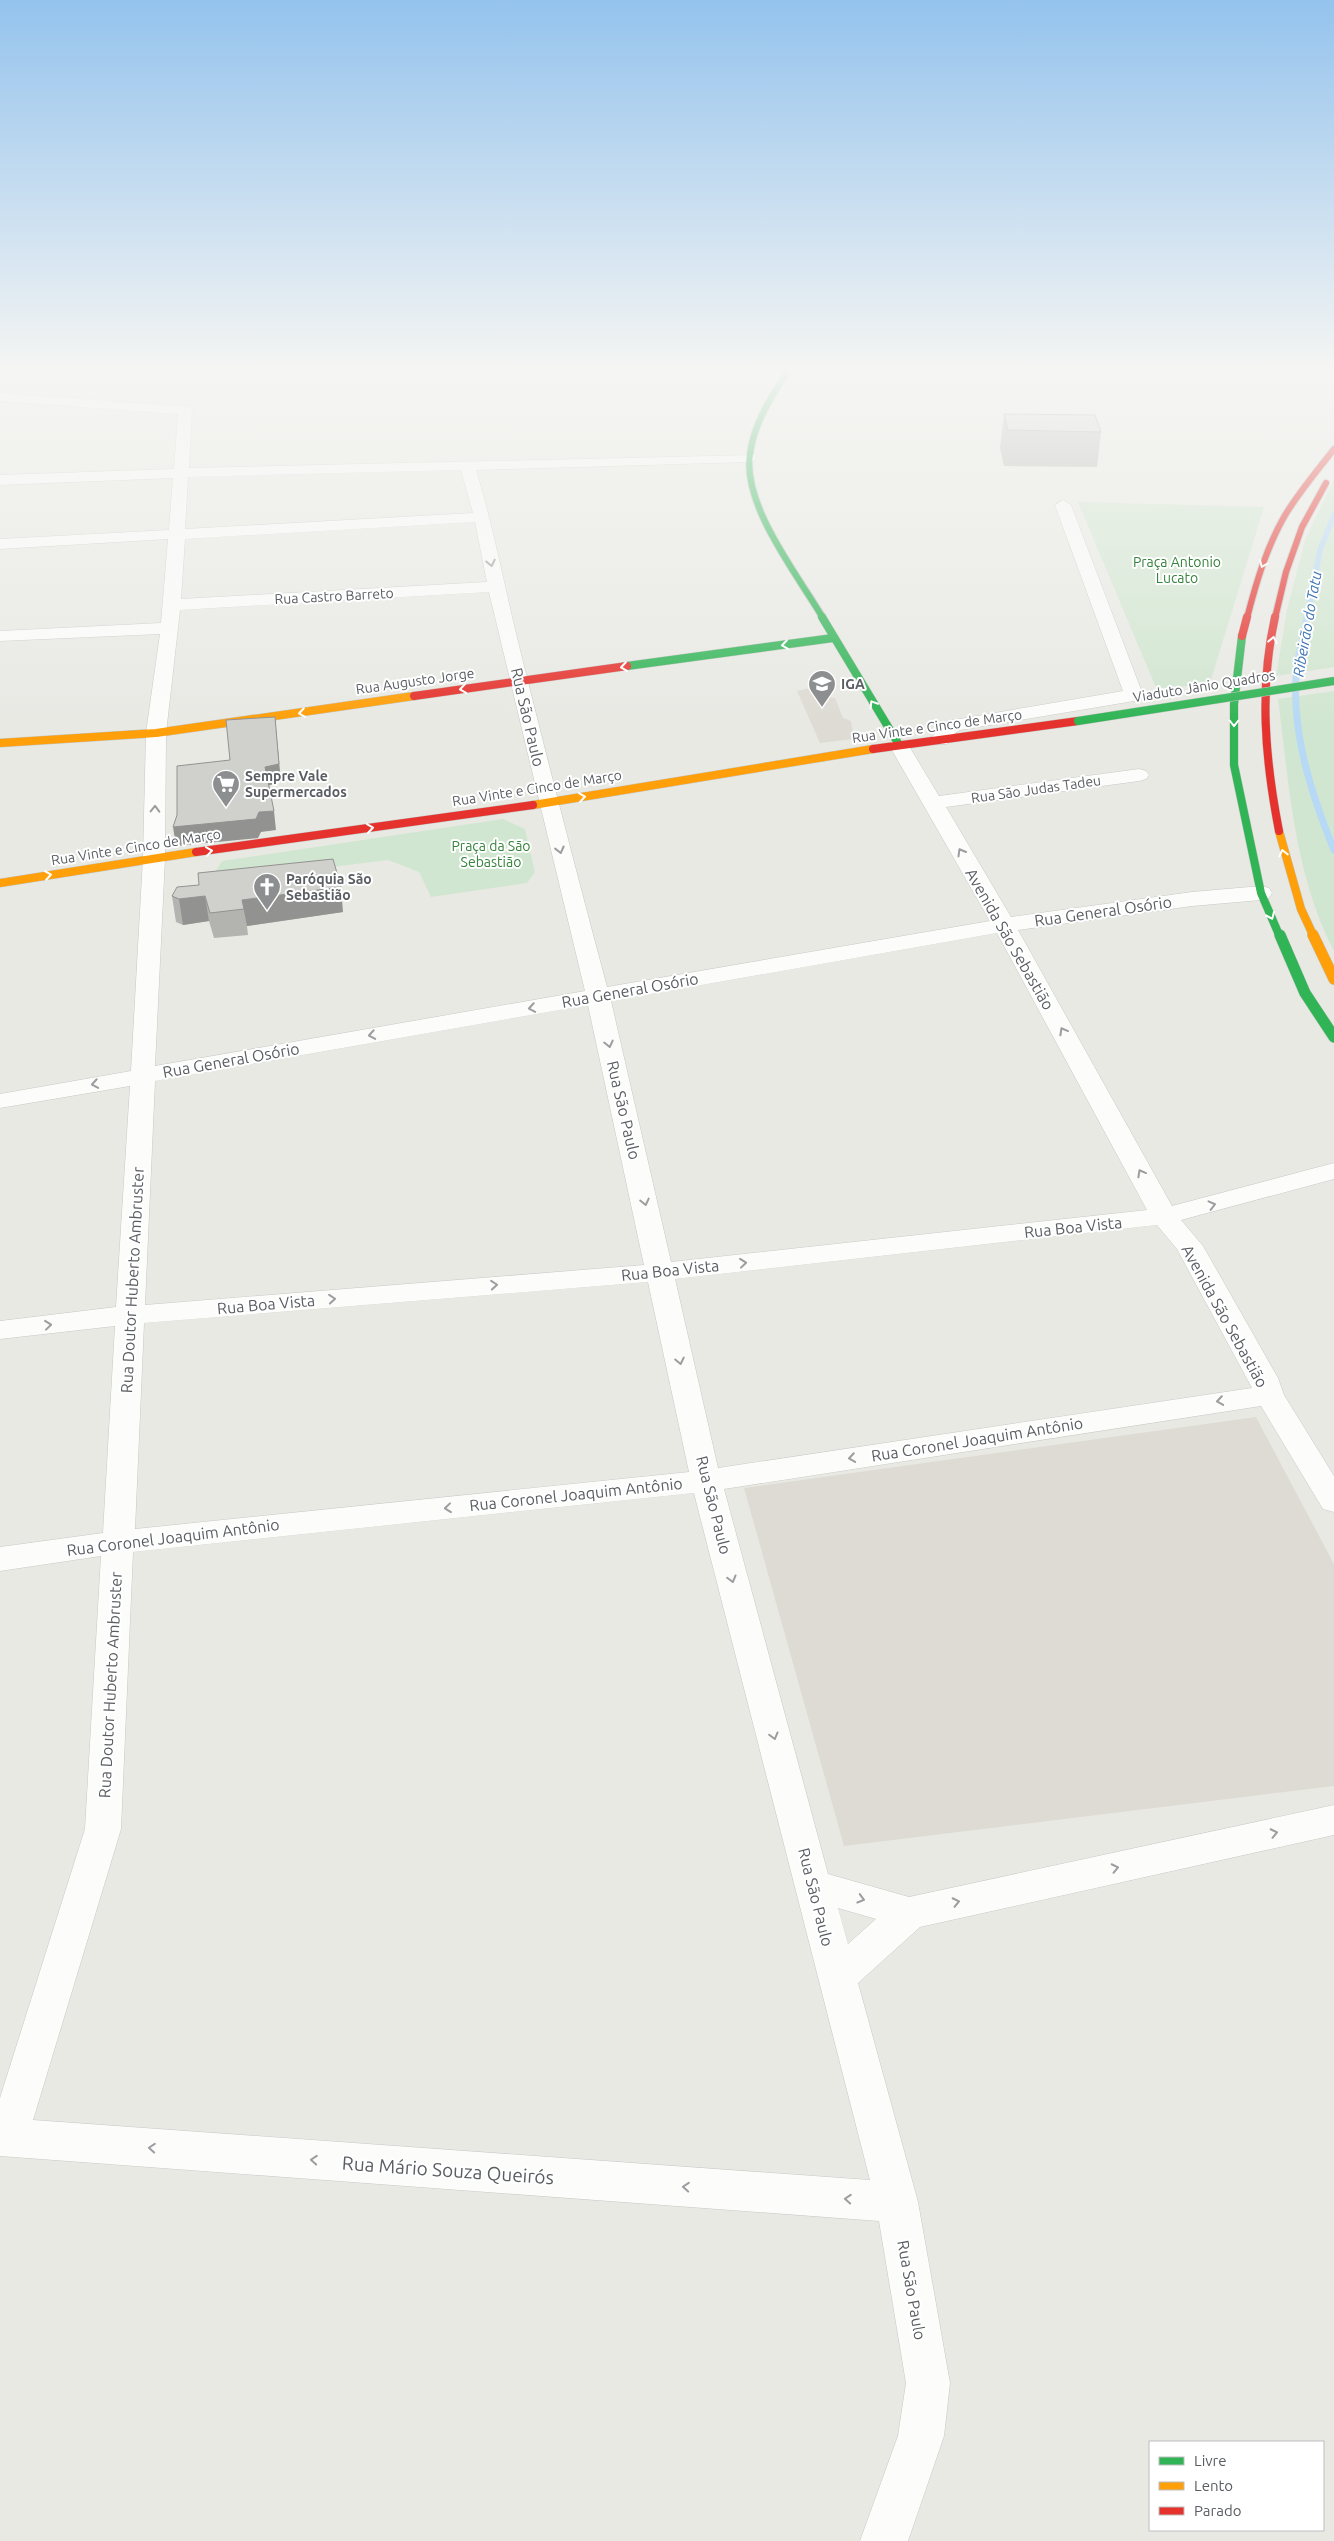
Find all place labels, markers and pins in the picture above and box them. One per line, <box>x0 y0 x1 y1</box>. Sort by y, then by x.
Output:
school or university icon: IGA <box>807 669 837 708</box>
place label: IGA <box>841 676 865 692</box>
place label: Sempre Vale Supermercados <box>245 768 347 800</box>
supermarket icon: Sempre Vale Supermercados <box>211 769 241 808</box>
place label: Paróquia São Sebastião <box>286 871 372 903</box>
church icon: Paróquia São Sebastião <box>252 872 282 911</box>

